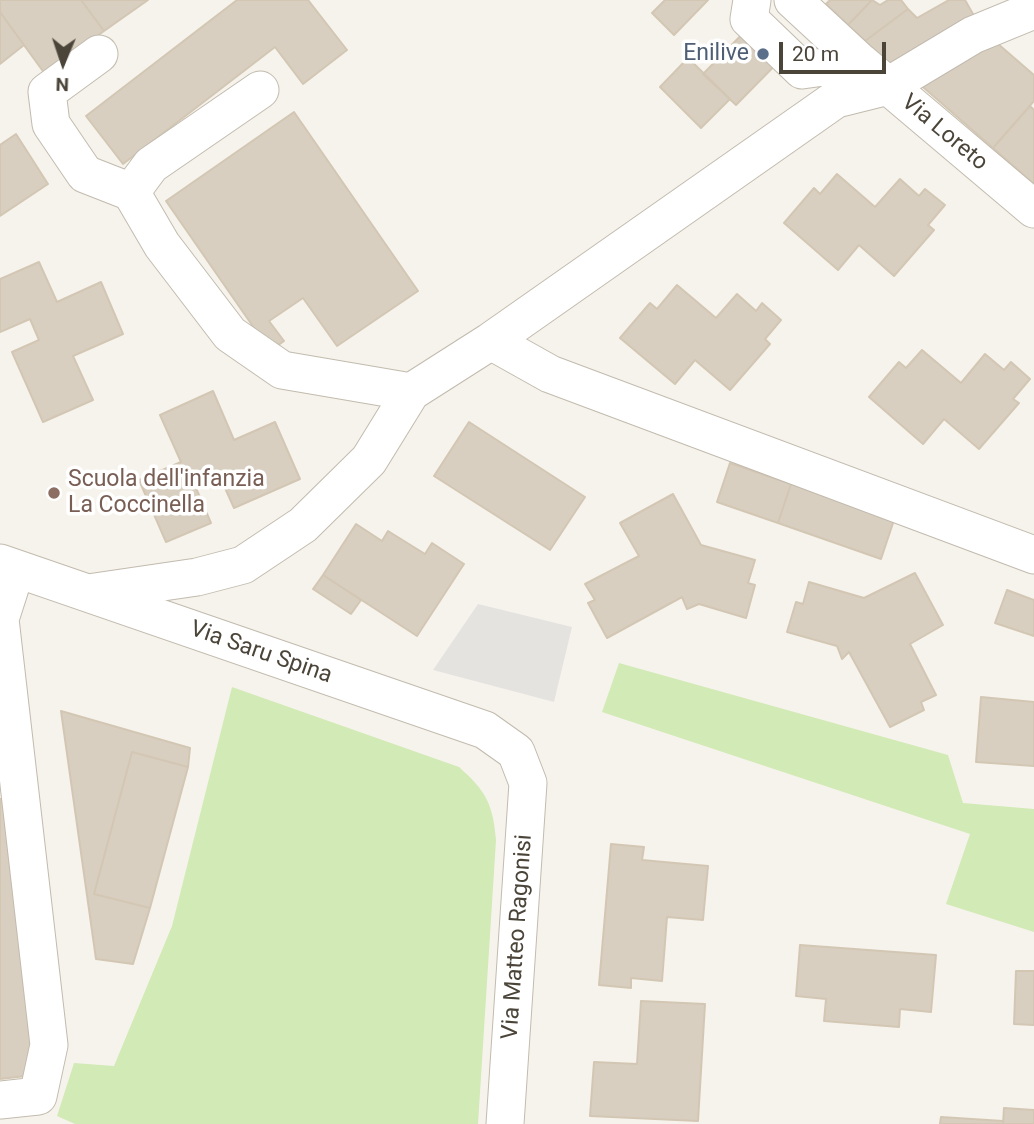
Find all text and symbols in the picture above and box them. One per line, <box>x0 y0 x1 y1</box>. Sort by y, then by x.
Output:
north arrow <box>28 28 98 98</box>
scale bar <box>782 28 889 72</box>
place label: Enilive <box>683 40 749 68</box>
text: 20 m <box>792 42 839 66</box>
marker: Enilive <box>755 46 771 62</box>
text: N <box>55 73 69 96</box>
street label: Via Loreto <box>895 89 993 177</box>
place label: Scuola dell'infanzia La Coccinella <box>68 466 265 520</box>
marker: Scuola dell'infanzia La Coccinella <box>46 485 62 501</box>
street label: Via Saru Spina <box>186 616 336 690</box>
street label: Via Matteo Ragonisi <box>497 833 539 1041</box>

